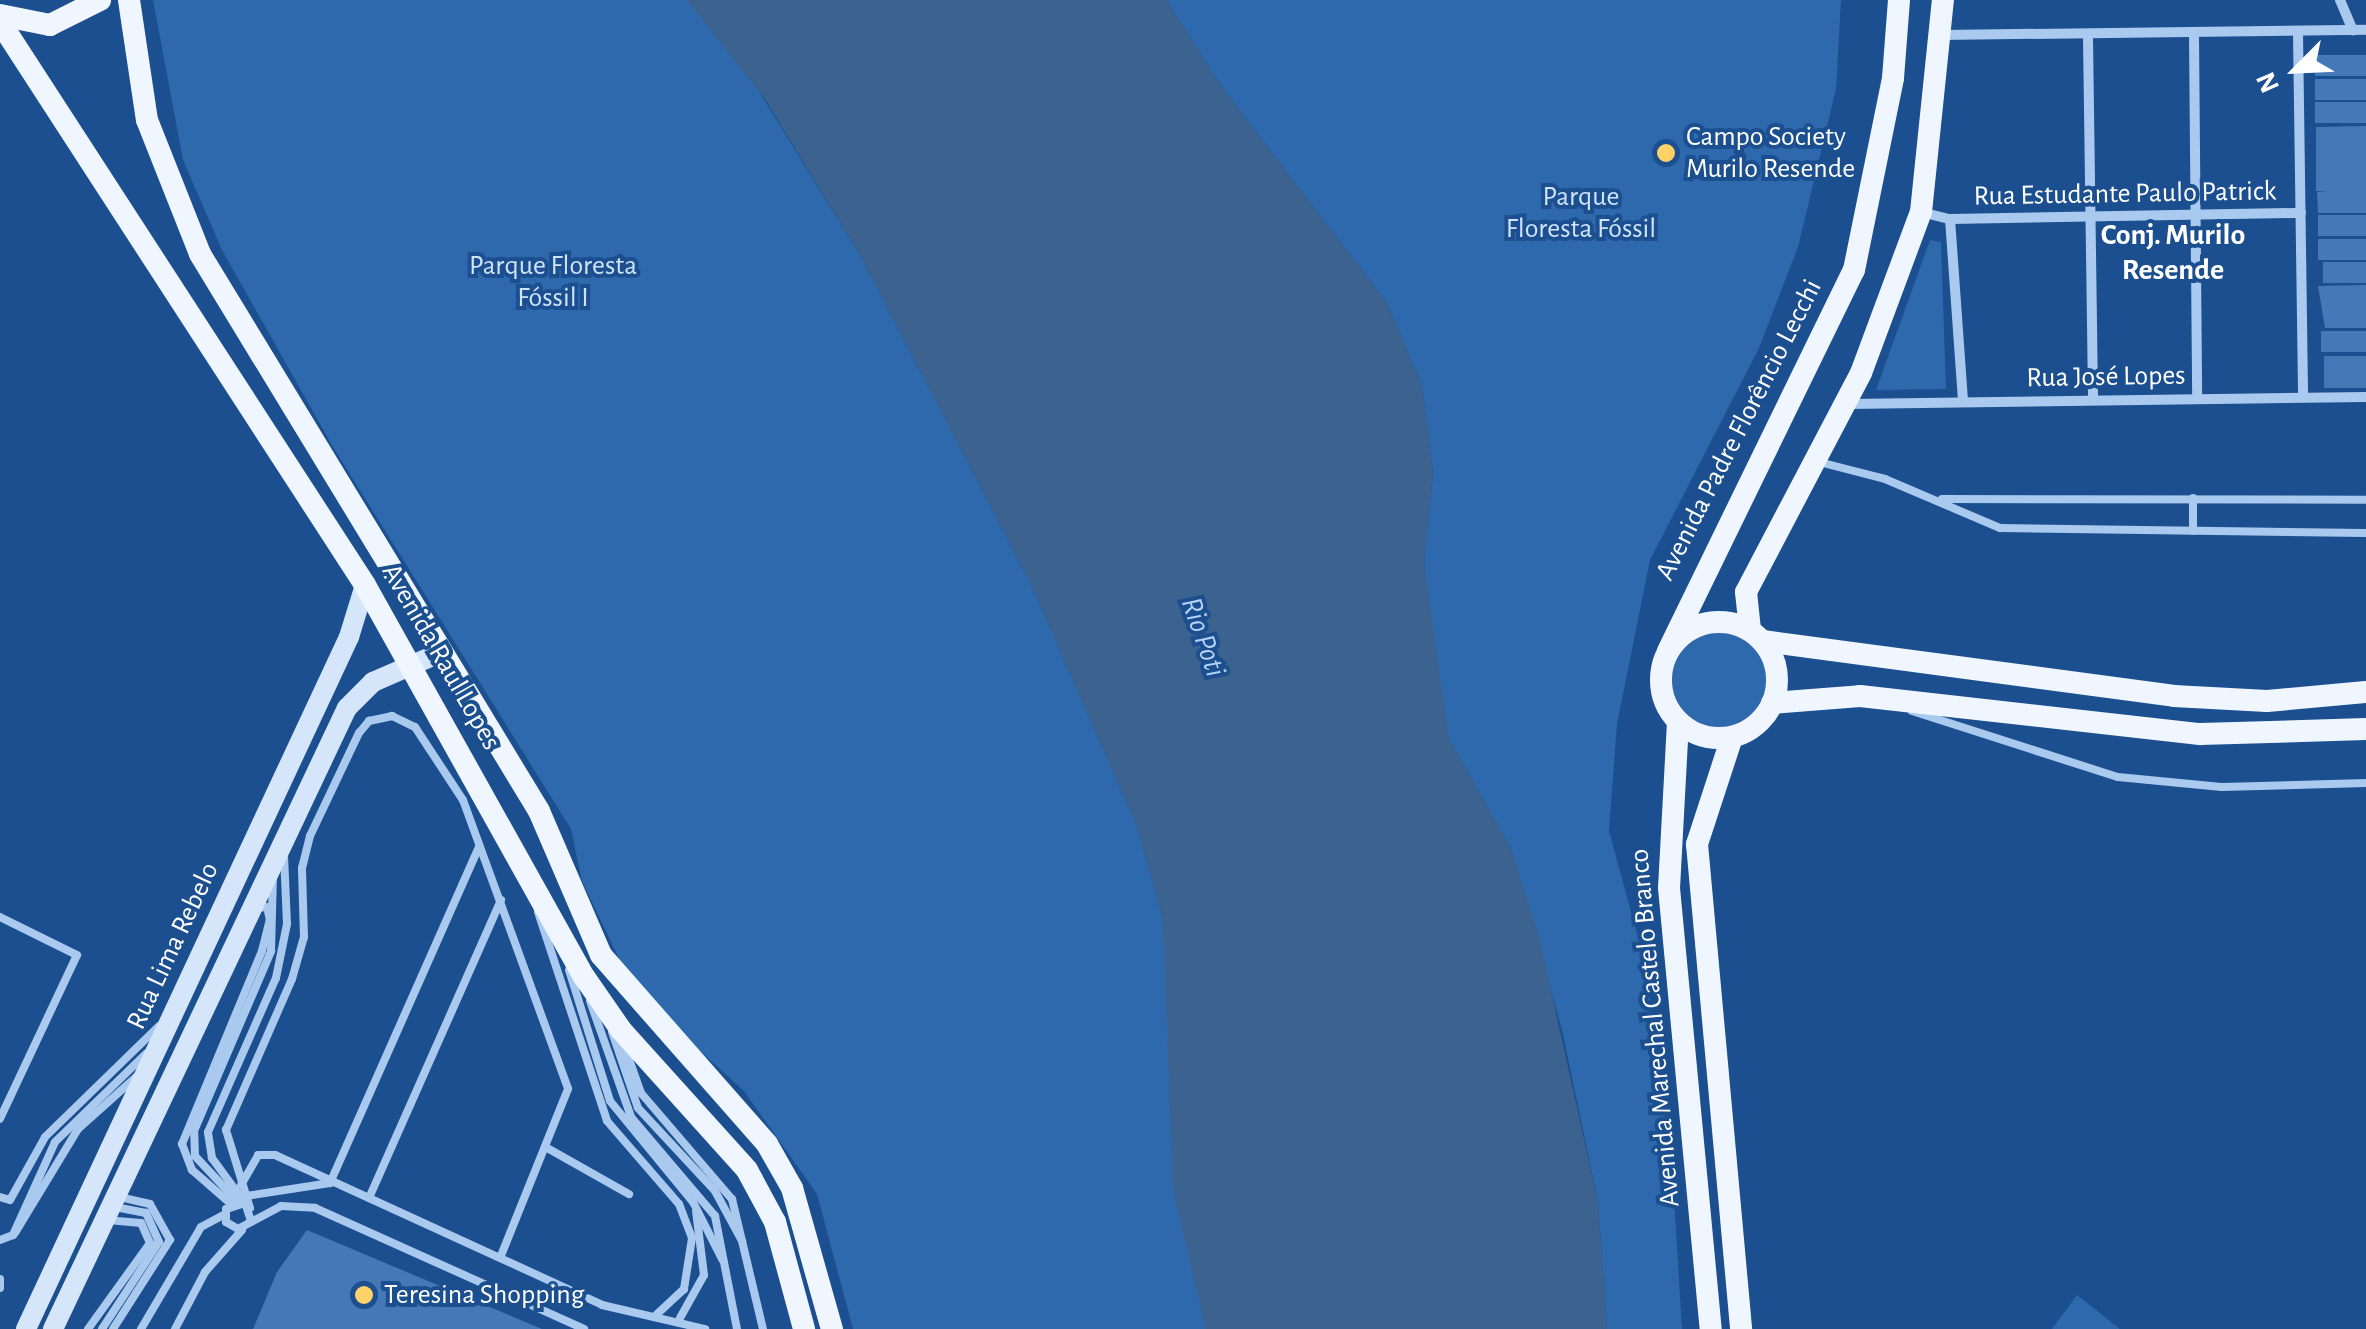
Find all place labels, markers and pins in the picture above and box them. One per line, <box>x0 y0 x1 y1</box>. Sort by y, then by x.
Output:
place label: Campo Society Murilo Resende <box>1686 120 1855 186</box>
marker: Campo Society Murilo Resende <box>1655 142 1677 164</box>
place label: Teresina Shopping <box>384 1278 584 1312</box>
marker: Teresina Shopping <box>353 1284 375 1306</box>

